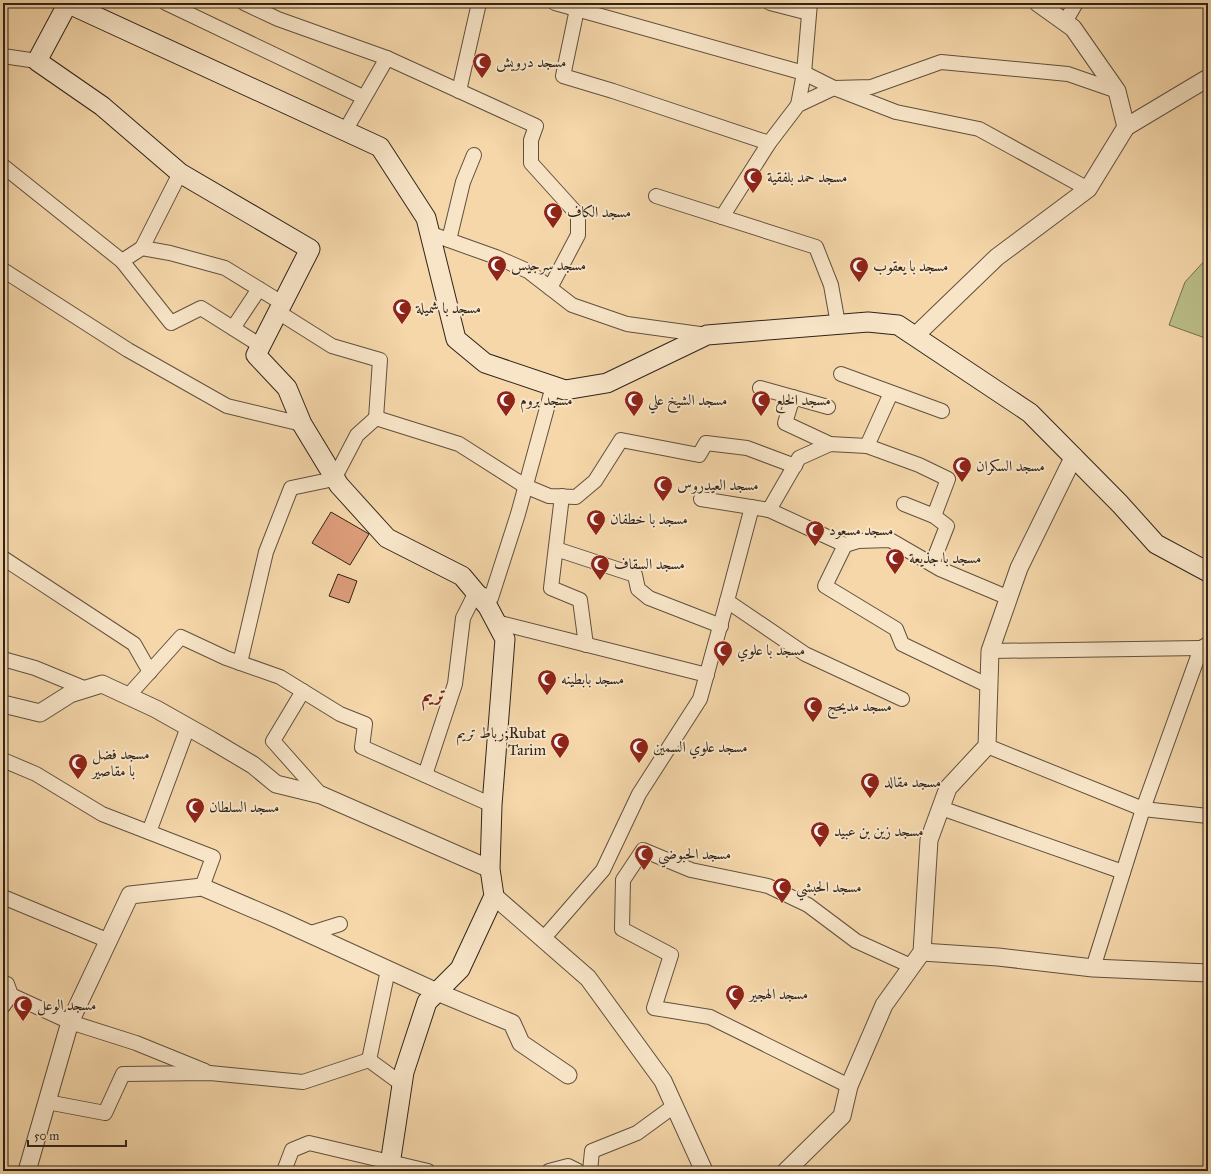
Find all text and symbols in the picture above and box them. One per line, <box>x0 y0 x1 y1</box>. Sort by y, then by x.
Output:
mosque icon: مسجد درويش <box>471 51 493 79</box>
place label: مسجد درويش <box>496 53 566 72</box>
mosque icon: مسجد حمد بلفقية <box>742 166 764 194</box>
place label: مسجد حمد بلفقية <box>767 168 847 186</box>
mosque icon: مسجد الكاف <box>542 201 564 229</box>
place label: مسجد الكاف <box>567 203 631 221</box>
mosque icon: مسجد سرجيس <box>486 254 508 282</box>
mosque icon: مسجد با يعقوب <box>848 255 870 283</box>
place label: مسجد سرجيس <box>511 256 586 275</box>
place label: مسجد با يعقوب <box>873 257 948 275</box>
mosque icon: مسجد با شميلة <box>391 297 413 325</box>
place label: مسجد با شميلة <box>415 299 481 317</box>
mosque icon: مسجد بروم <box>495 389 517 417</box>
mosque icon: مسجد الشيخ علي <box>623 389 645 417</box>
mosque icon: مسجد الخلع <box>750 389 772 417</box>
place label: مسجد بروم <box>520 391 573 413</box>
place label: مسجد الشيخ علي <box>648 391 727 414</box>
place label: مسجد الخلع <box>775 391 831 414</box>
mosque icon: مسجد السكران <box>951 455 973 483</box>
place label: مسجد السكران <box>976 457 1045 476</box>
mosque icon: مسجد العيدروس <box>652 474 674 502</box>
place label: مسجد العيدروس <box>677 476 759 494</box>
mosque icon: مسجد با خطفان <box>585 508 607 536</box>
place label: مسجد با خطفان <box>610 510 688 528</box>
mosque icon: مسجد مسعود <box>804 519 826 547</box>
place label: مسجد مسعود <box>829 521 893 539</box>
mosque icon: مسجد با جذيعة <box>884 547 906 575</box>
place label: مسجد با جذيعة <box>909 549 981 567</box>
mosque icon: مسجد السقاف <box>589 553 611 581</box>
place label: مسجد السقاف <box>614 555 685 573</box>
mosque icon: مسجد با علوي <box>712 639 734 667</box>
place label: مسجد با علوي <box>737 641 805 662</box>
mosque icon: مسجد بابطينه <box>536 668 558 696</box>
place label: مسجد بابطينه <box>561 670 624 688</box>
district label: تريم <box>422 683 446 711</box>
mosque icon: مسجد مديحج <box>802 695 824 723</box>
place label: مسجد مديحج <box>827 697 892 720</box>
place label: رباط تريم;Rubat Tarim <box>457 724 547 759</box>
mosque icon: رباط تريم;Rubat Tarim <box>549 731 571 759</box>
mosque icon: مسجد علوي السمين <box>628 736 650 764</box>
place label: مسجد علوي السمين <box>653 738 748 759</box>
place label: مسجد فضل با مقاصير <box>90 745 150 780</box>
mosque icon: مسجد فضل با مقاصير <box>67 752 89 780</box>
mosque icon: مسجد مقالد <box>859 771 881 799</box>
place label: مسجد مقالد <box>884 773 941 791</box>
mosque icon: مسجد السلطان <box>184 796 206 824</box>
place label: مسجد السلطان <box>209 798 279 816</box>
mosque icon: مسجد زين بن عبيد <box>809 820 831 848</box>
place label: مسجد زين بن عبيد <box>834 822 924 840</box>
mosque icon: مسجد الحبوضي <box>633 843 655 871</box>
place label: مسجد الحبوضي <box>658 845 731 868</box>
mosque icon: مسجد الحبشي <box>771 876 793 904</box>
place label: مسجد الحبشي <box>796 878 862 901</box>
mosque icon: مسجد الهجير <box>724 983 746 1011</box>
place label: مسجد الهجير <box>747 985 808 1003</box>
mosque icon: مسجد الوعل <box>12 994 34 1022</box>
place label: مسجد الوعل <box>37 996 96 1016</box>
scale bar <box>28 1122 126 1148</box>
text: 50 m <box>34 1129 59 1143</box>

